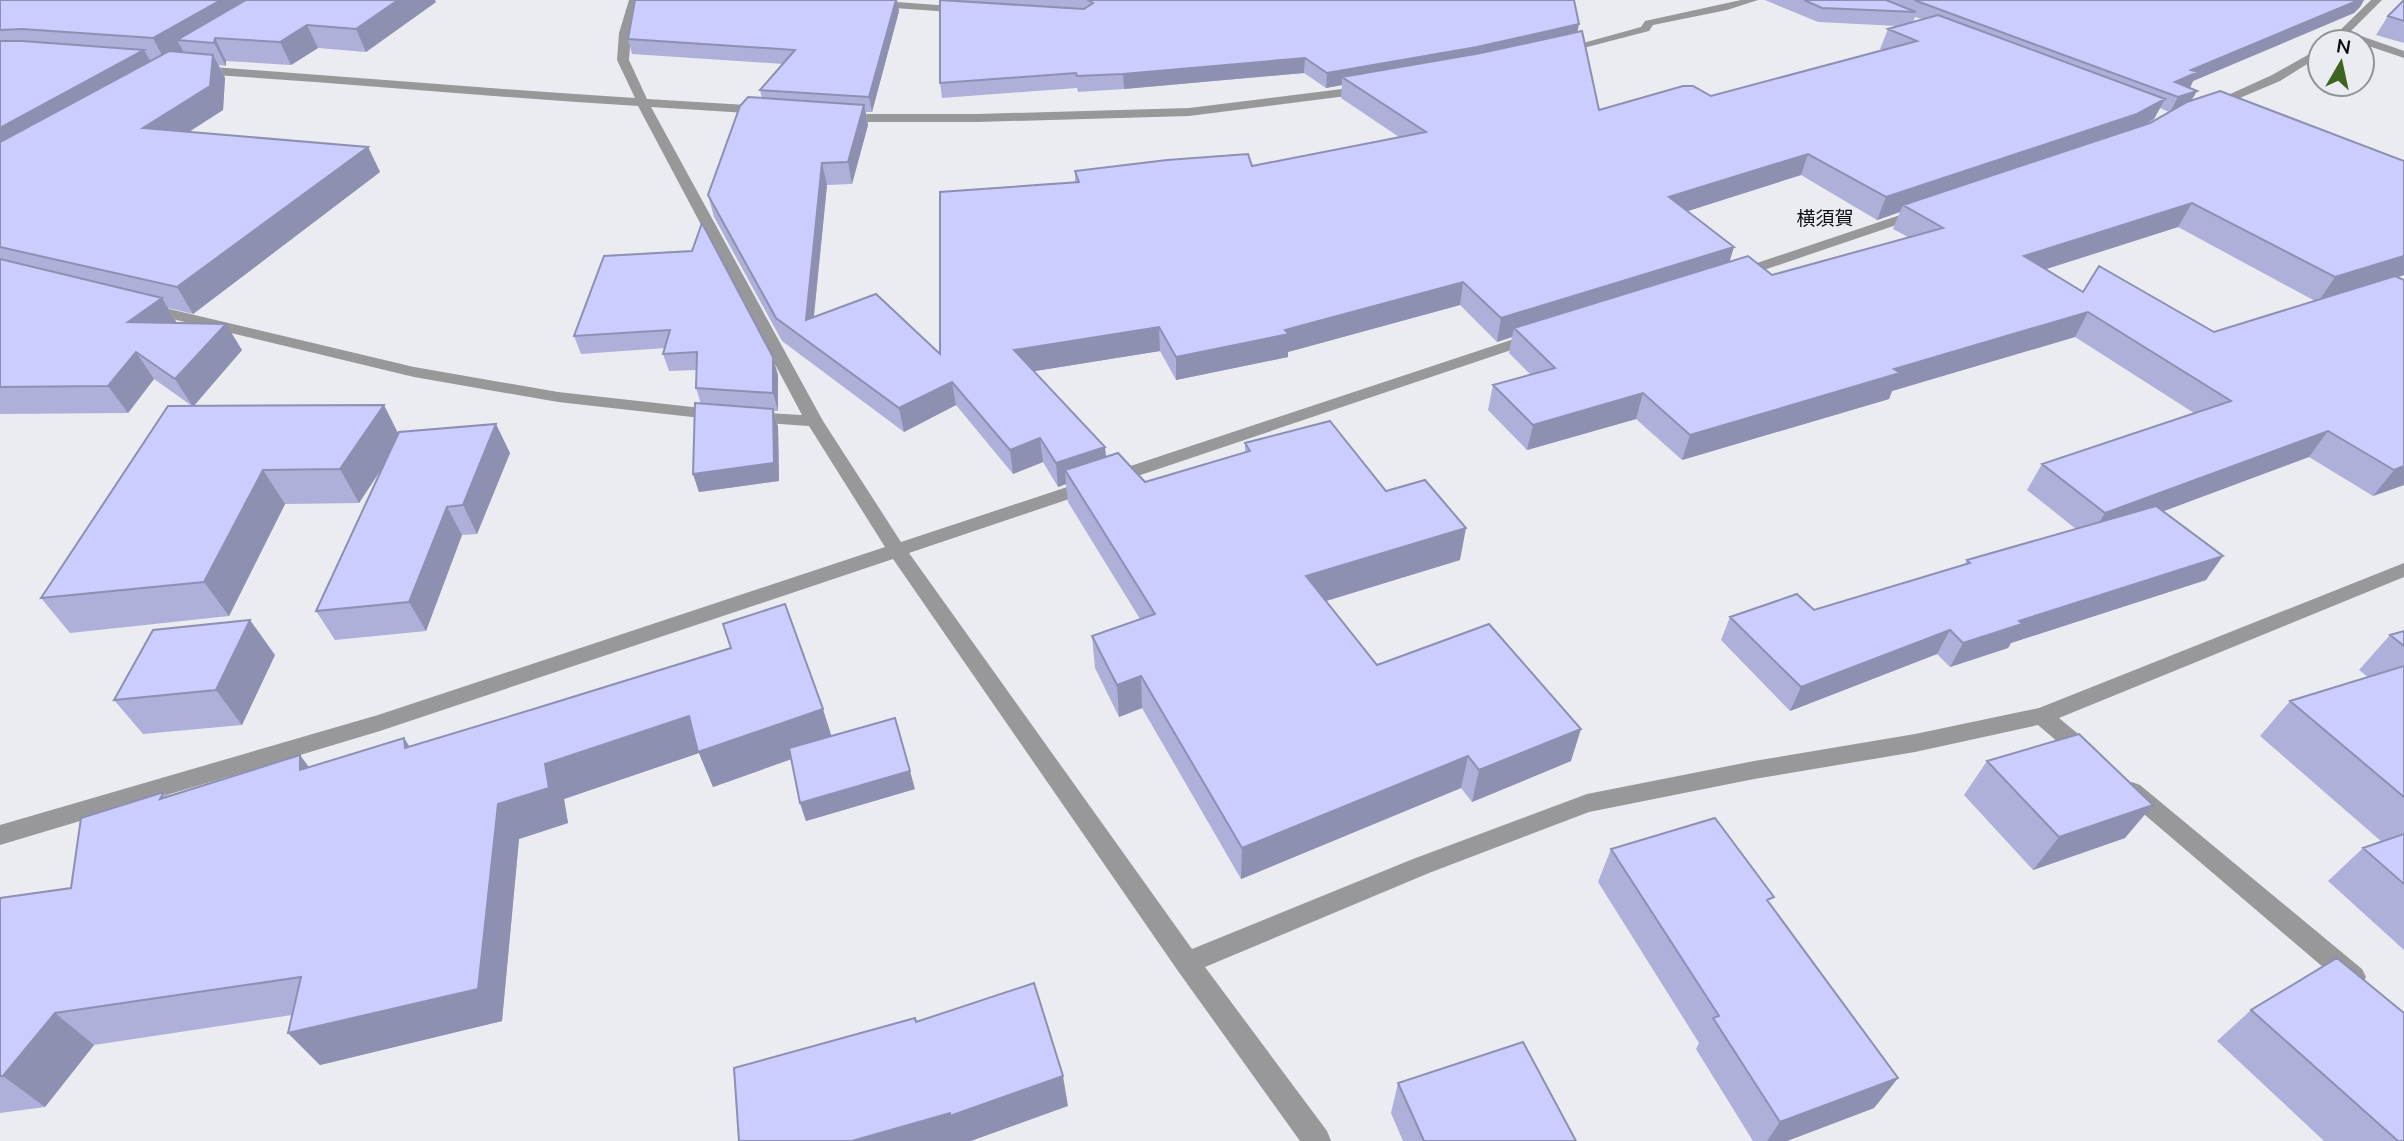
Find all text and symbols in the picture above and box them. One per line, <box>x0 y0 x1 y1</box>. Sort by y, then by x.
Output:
north arrow <box>2306 28 2376 98</box>
text: N <box>2335 33 2353 59</box>
district label: 横須賀 <box>1796 206 1854 230</box>

